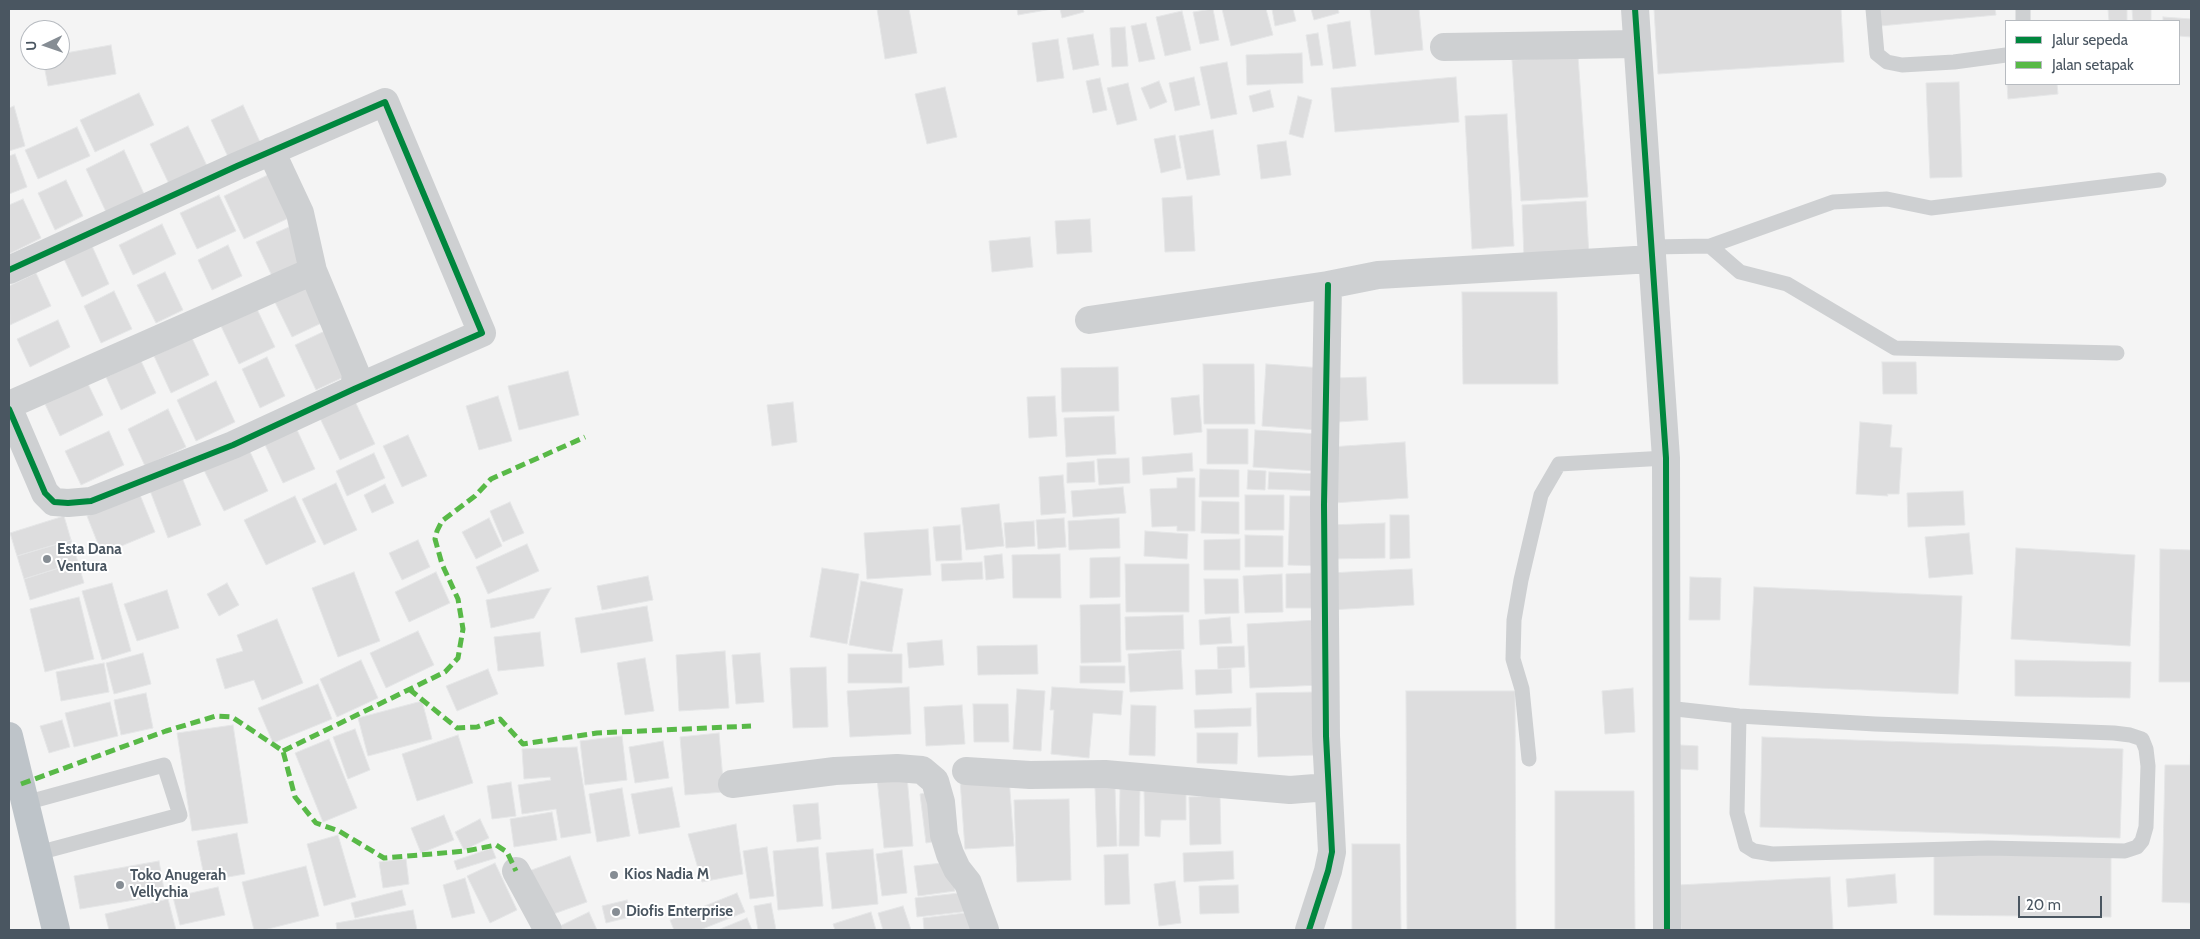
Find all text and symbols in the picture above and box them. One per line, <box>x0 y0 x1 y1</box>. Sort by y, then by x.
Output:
north arrow <box>20 20 70 70</box>
legend <box>2005 20 2180 85</box>
text: Jalur sepeda <box>2052 31 2128 49</box>
text: U <box>22 40 40 51</box>
text: Jalan setapak <box>2052 56 2134 74</box>
place label: Esta Dana Ventura <box>57 541 122 576</box>
marker: Esta Dana Ventura <box>41 553 53 565</box>
place label: Kios Nadia M <box>624 866 709 884</box>
place label: Toko Anugerah Vellychia <box>130 867 226 902</box>
marker: Kios Nadia M <box>608 869 620 881</box>
marker: Toko Anugerah Vellychia <box>114 879 126 891</box>
scale bar <box>2020 886 2104 918</box>
text: 20 m <box>2026 896 2061 914</box>
place label: Diofis Enterprise <box>626 903 733 921</box>
marker: Diofis Enterprise <box>610 906 622 918</box>

